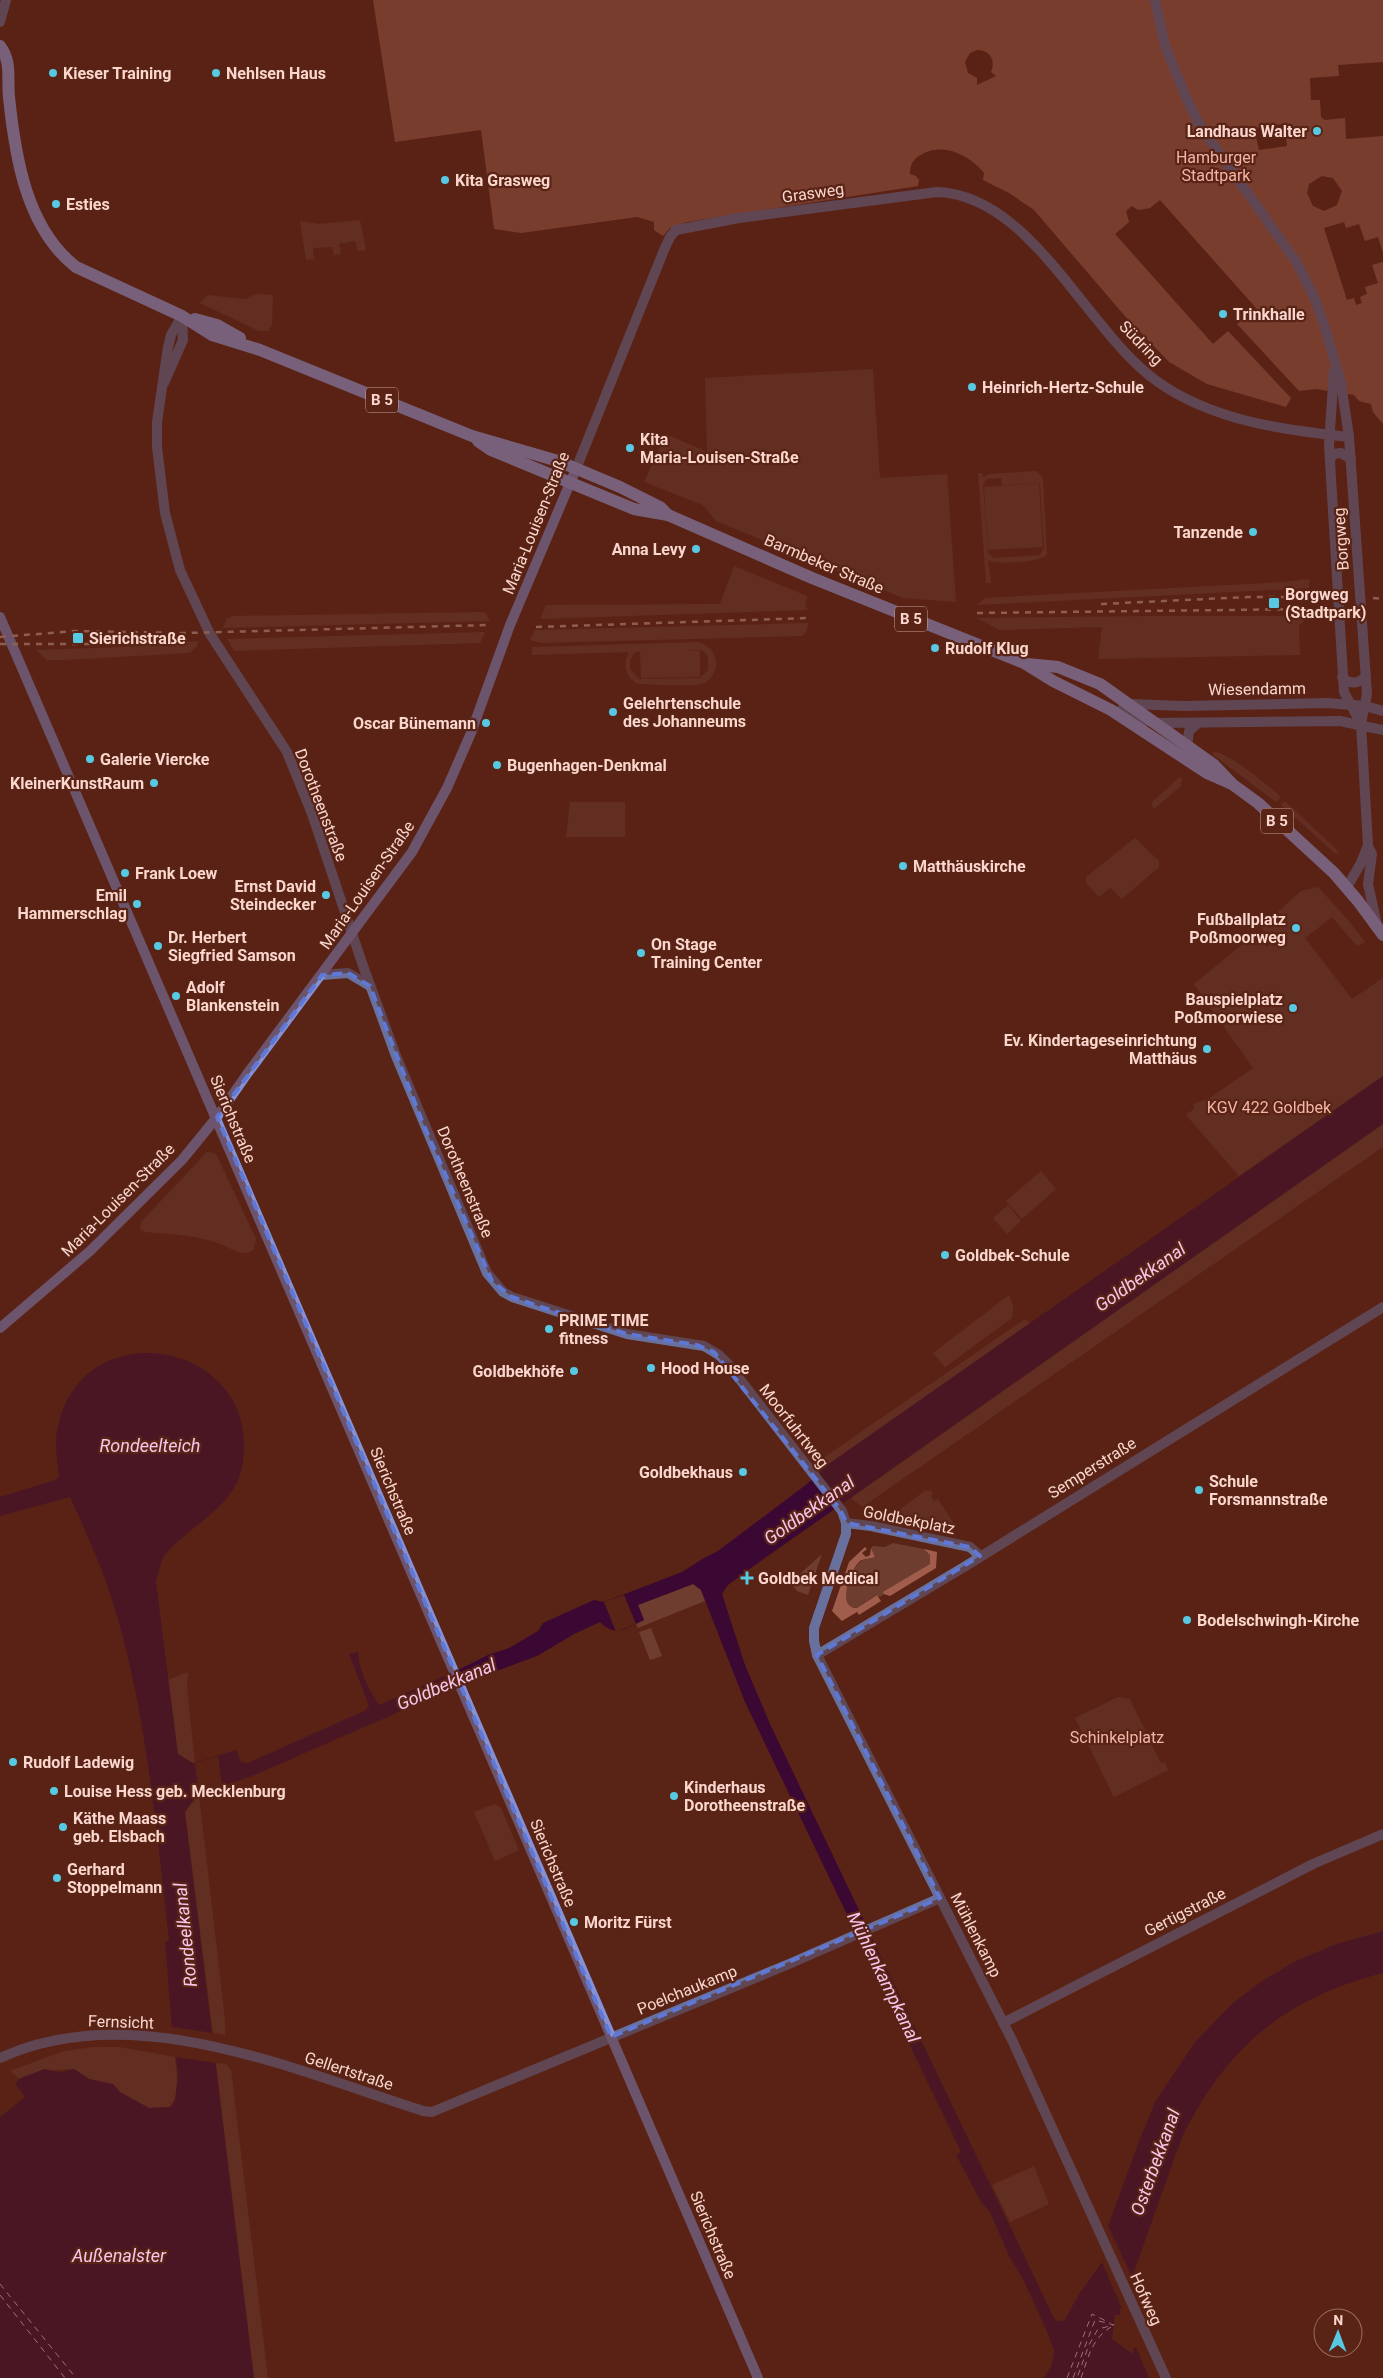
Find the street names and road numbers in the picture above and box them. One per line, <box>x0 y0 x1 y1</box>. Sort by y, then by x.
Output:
street label: Grasweg <box>781 179 845 207</box>
street label: Südring <box>1115 317 1167 369</box>
road number: B 5 <box>366 388 398 412</box>
street label: Maria-Louisen-Straße <box>499 449 573 597</box>
street label: Borgweg <box>1329 507 1353 571</box>
street label: Barmbeker Straße <box>761 530 887 598</box>
road number: B 5 <box>895 606 927 632</box>
street label: Wiesendamm <box>1208 679 1306 699</box>
street label: Dorotheenstraße <box>291 746 351 864</box>
road number: B 5 <box>1261 808 1293 834</box>
street label: Maria-Louisen-Straße <box>316 817 418 953</box>
street label: Sierichstraße <box>206 1072 260 1166</box>
street label: Dorotheenstraße <box>433 1123 497 1241</box>
street label: Maria-Louisen-Straße <box>58 1140 178 1260</box>
street label: Moorfuhrtweg <box>755 1380 833 1472</box>
street label: Semperstraße <box>1044 1433 1140 1503</box>
street label: Sierichstraße <box>366 1444 420 1538</box>
street label: Goldbekplatz <box>861 1502 957 1538</box>
street label: Sierichstraße <box>526 1816 580 1910</box>
street label: Gertigstraße <box>1141 1883 1229 1941</box>
street label: Mühlenkamp <box>947 1889 1006 1981</box>
street label: Poelchaukamp <box>634 1961 740 2019</box>
street label: Fernsicht <box>88 2011 154 2033</box>
street label: Gellertstraße <box>302 2048 396 2094</box>
street label: Sierichstraße <box>686 2188 740 2282</box>
street label: Hofweg <box>1126 2270 1166 2328</box>

